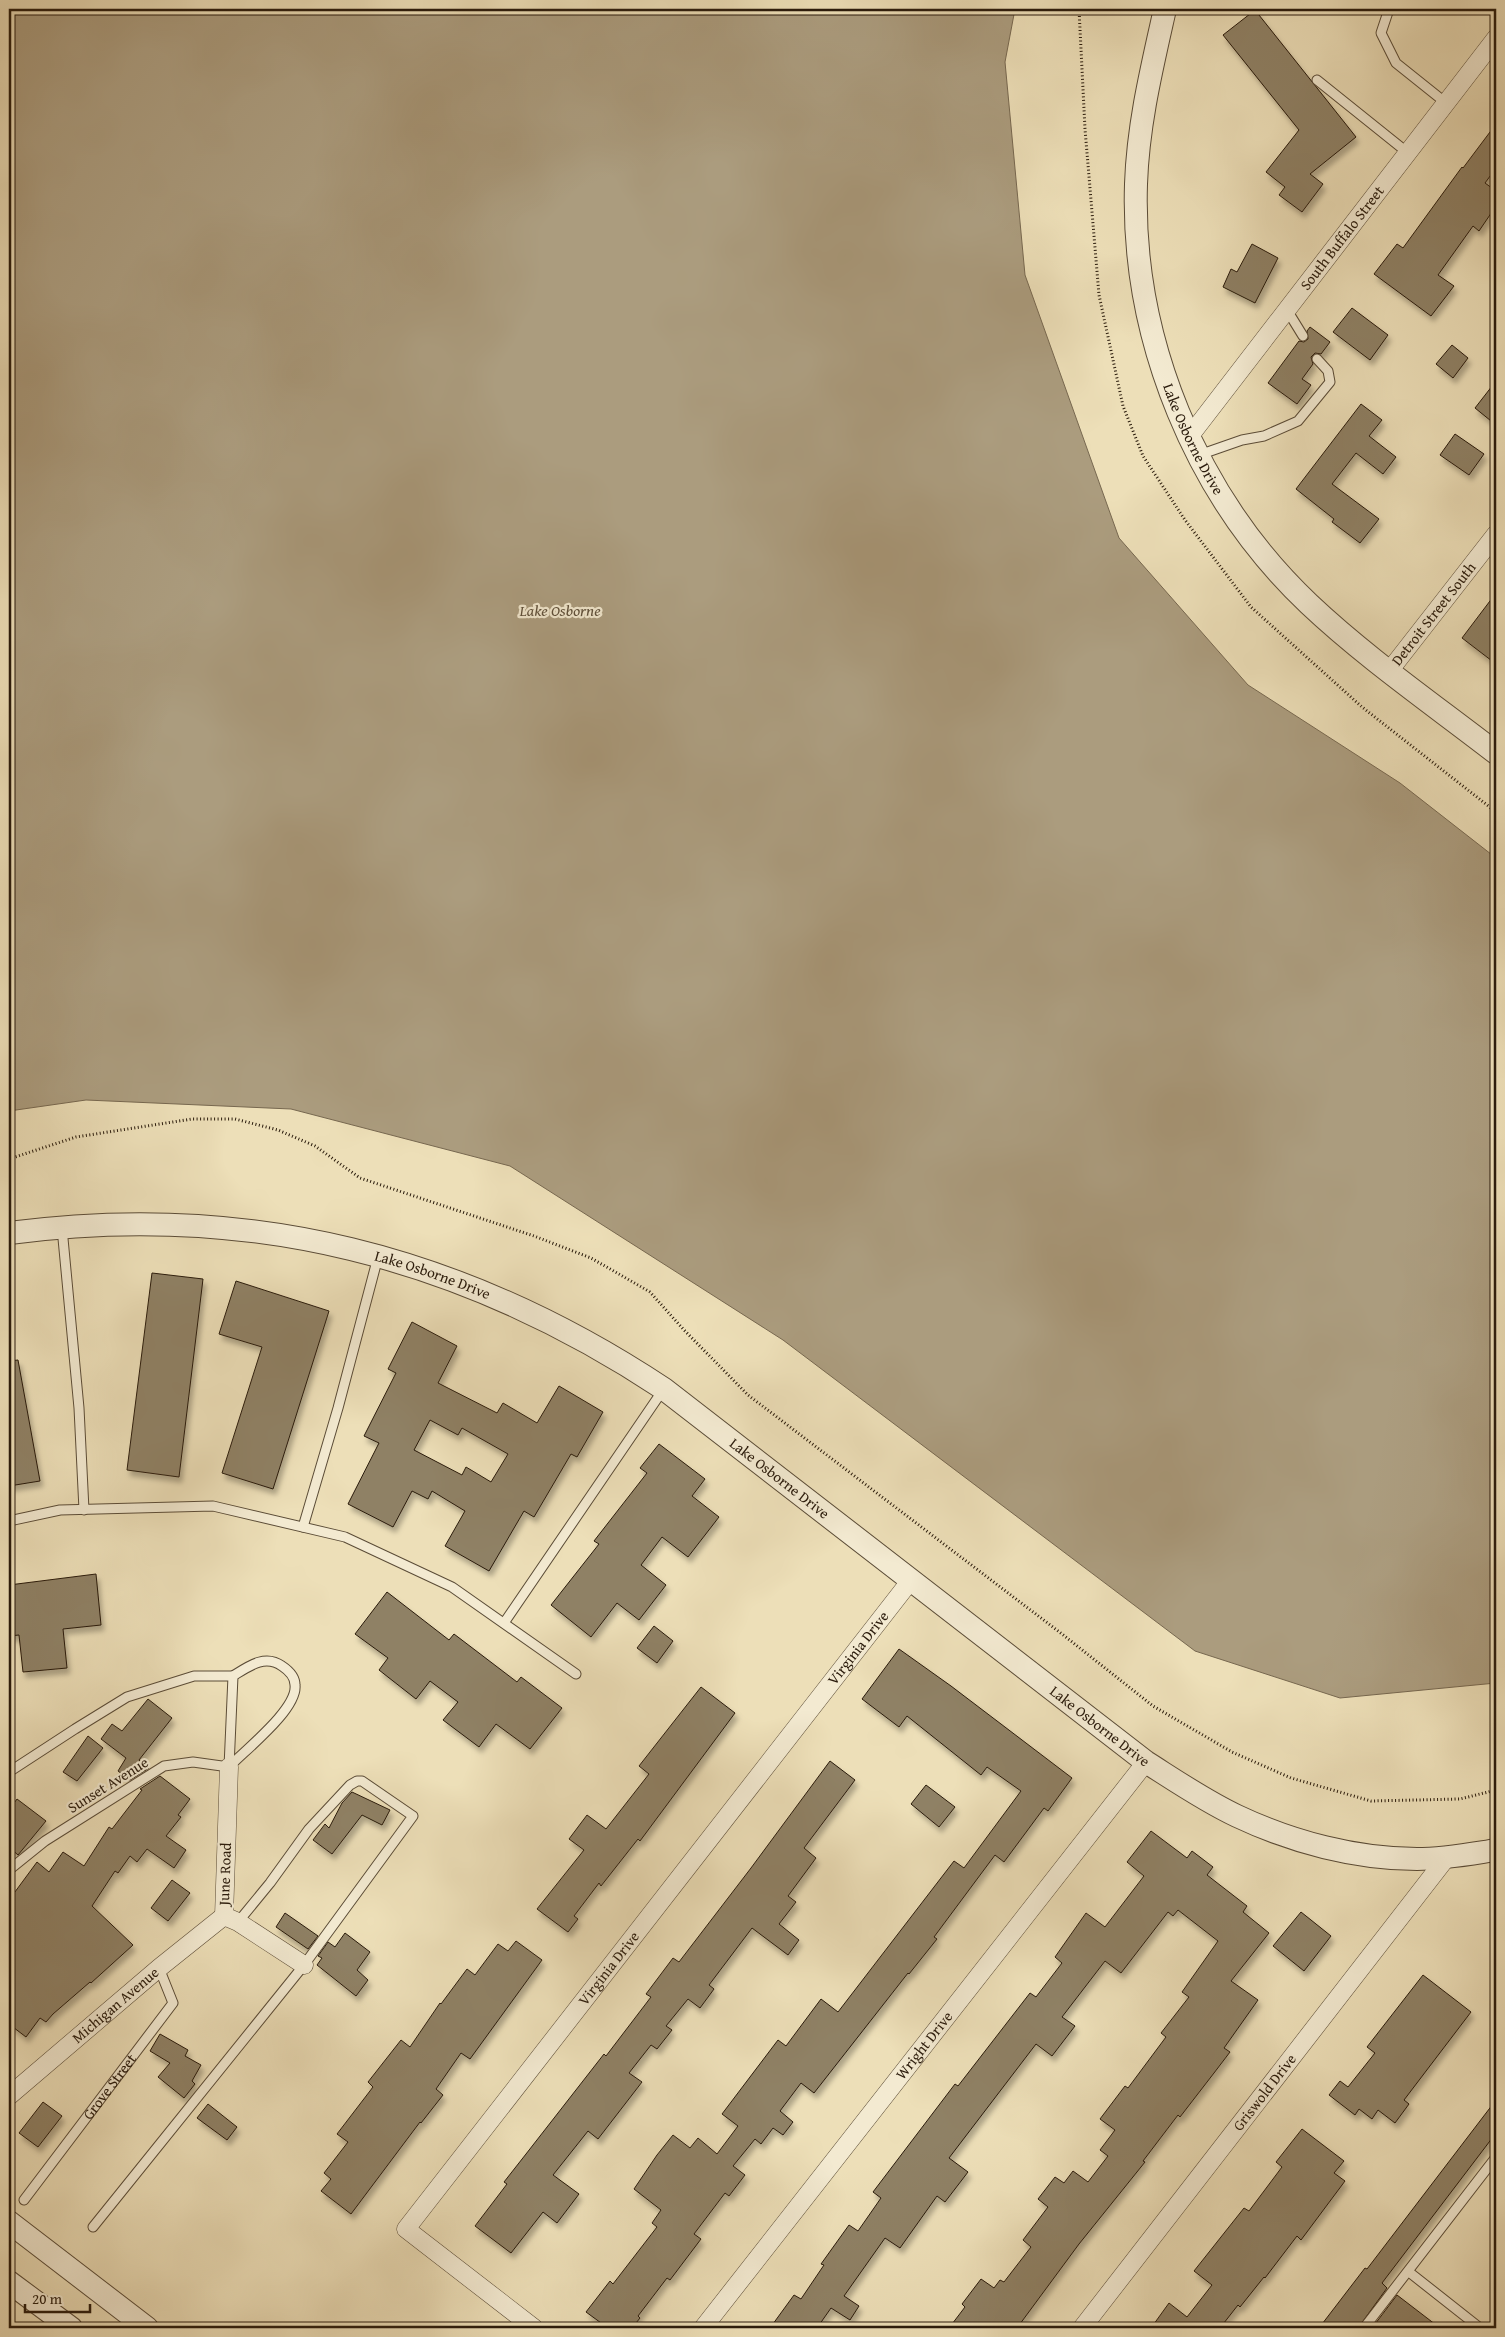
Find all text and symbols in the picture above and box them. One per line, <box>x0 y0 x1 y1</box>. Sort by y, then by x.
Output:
street label: South Buffalo Street <box>1295 181 1389 294</box>
street label: Lake Osborne Drive <box>1158 380 1229 499</box>
street label: Detroit Street South <box>1386 557 1481 670</box>
water label: Lake Osborne <box>518 598 601 622</box>
street label: Lake Osborne Drive <box>373 1245 494 1304</box>
street label: Lake Osborne Drive <box>725 1433 834 1523</box>
street label: Virginia Drive <box>822 1606 893 1689</box>
street label: Lake Osborne Drive <box>1046 1680 1155 1771</box>
street label: Sunset Avenue <box>63 1751 152 1818</box>
street label: June Road <box>213 1842 236 1908</box>
street label: Virginia Drive <box>573 1927 644 2010</box>
street label: Michigan Avenue <box>67 1962 163 2048</box>
street label: Wright Drive <box>891 2006 957 2084</box>
street label: Grove Street <box>77 2049 141 2124</box>
street label: Griswold Drive <box>1227 2049 1301 2135</box>
scale bar <box>25 2282 90 2314</box>
text: 20 m <box>32 2288 63 2309</box>

